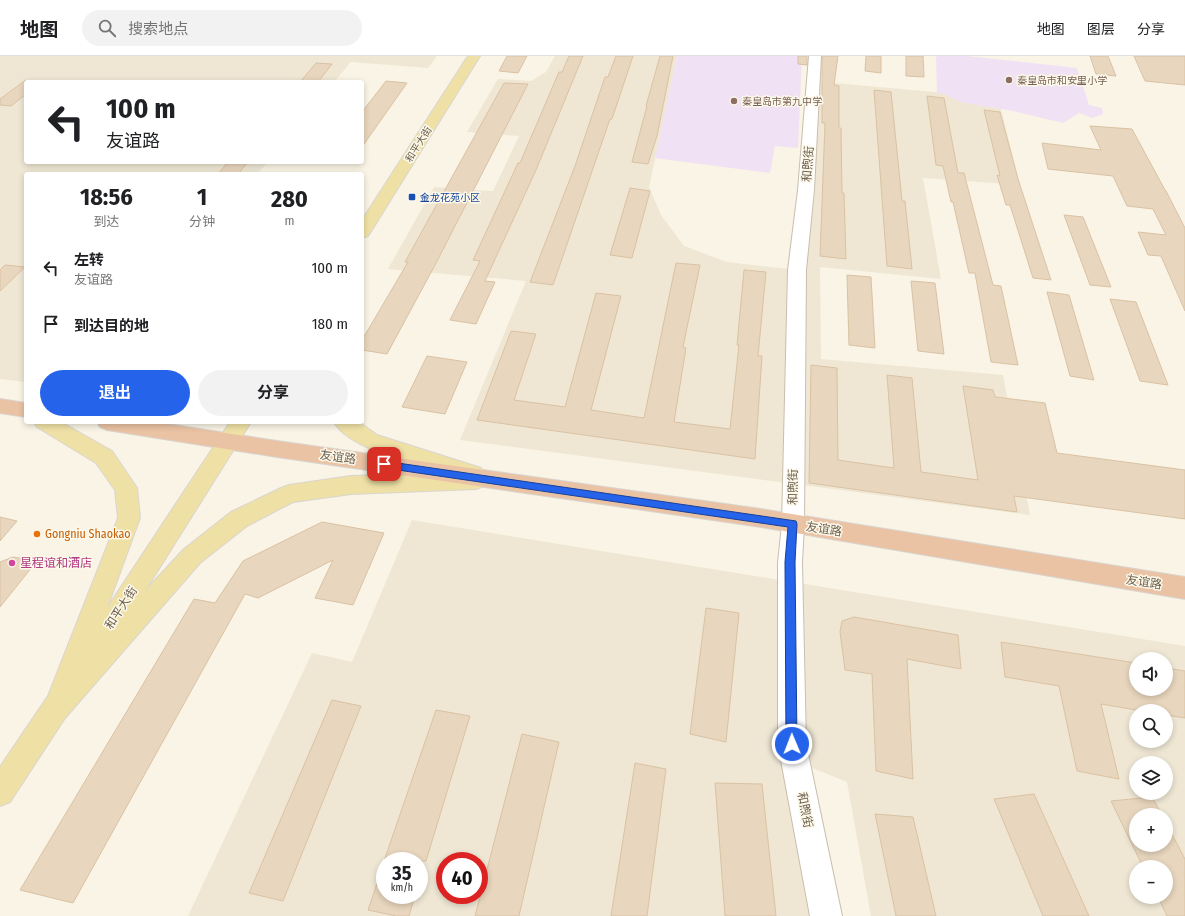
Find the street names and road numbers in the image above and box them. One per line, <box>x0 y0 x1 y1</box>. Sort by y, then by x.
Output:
street label: 和平大街 <box>403 124 435 165</box>
street label: 和煦街 <box>800 146 816 182</box>
street label: 友谊路 <box>319 448 357 466</box>
street label: 和煦街 <box>786 469 800 505</box>
street label: 友谊路 <box>805 519 843 539</box>
street label: 友谊路 <box>1125 572 1163 592</box>
street label: 和平大街 <box>102 584 140 632</box>
street label: 和煦街 <box>795 791 815 829</box>

